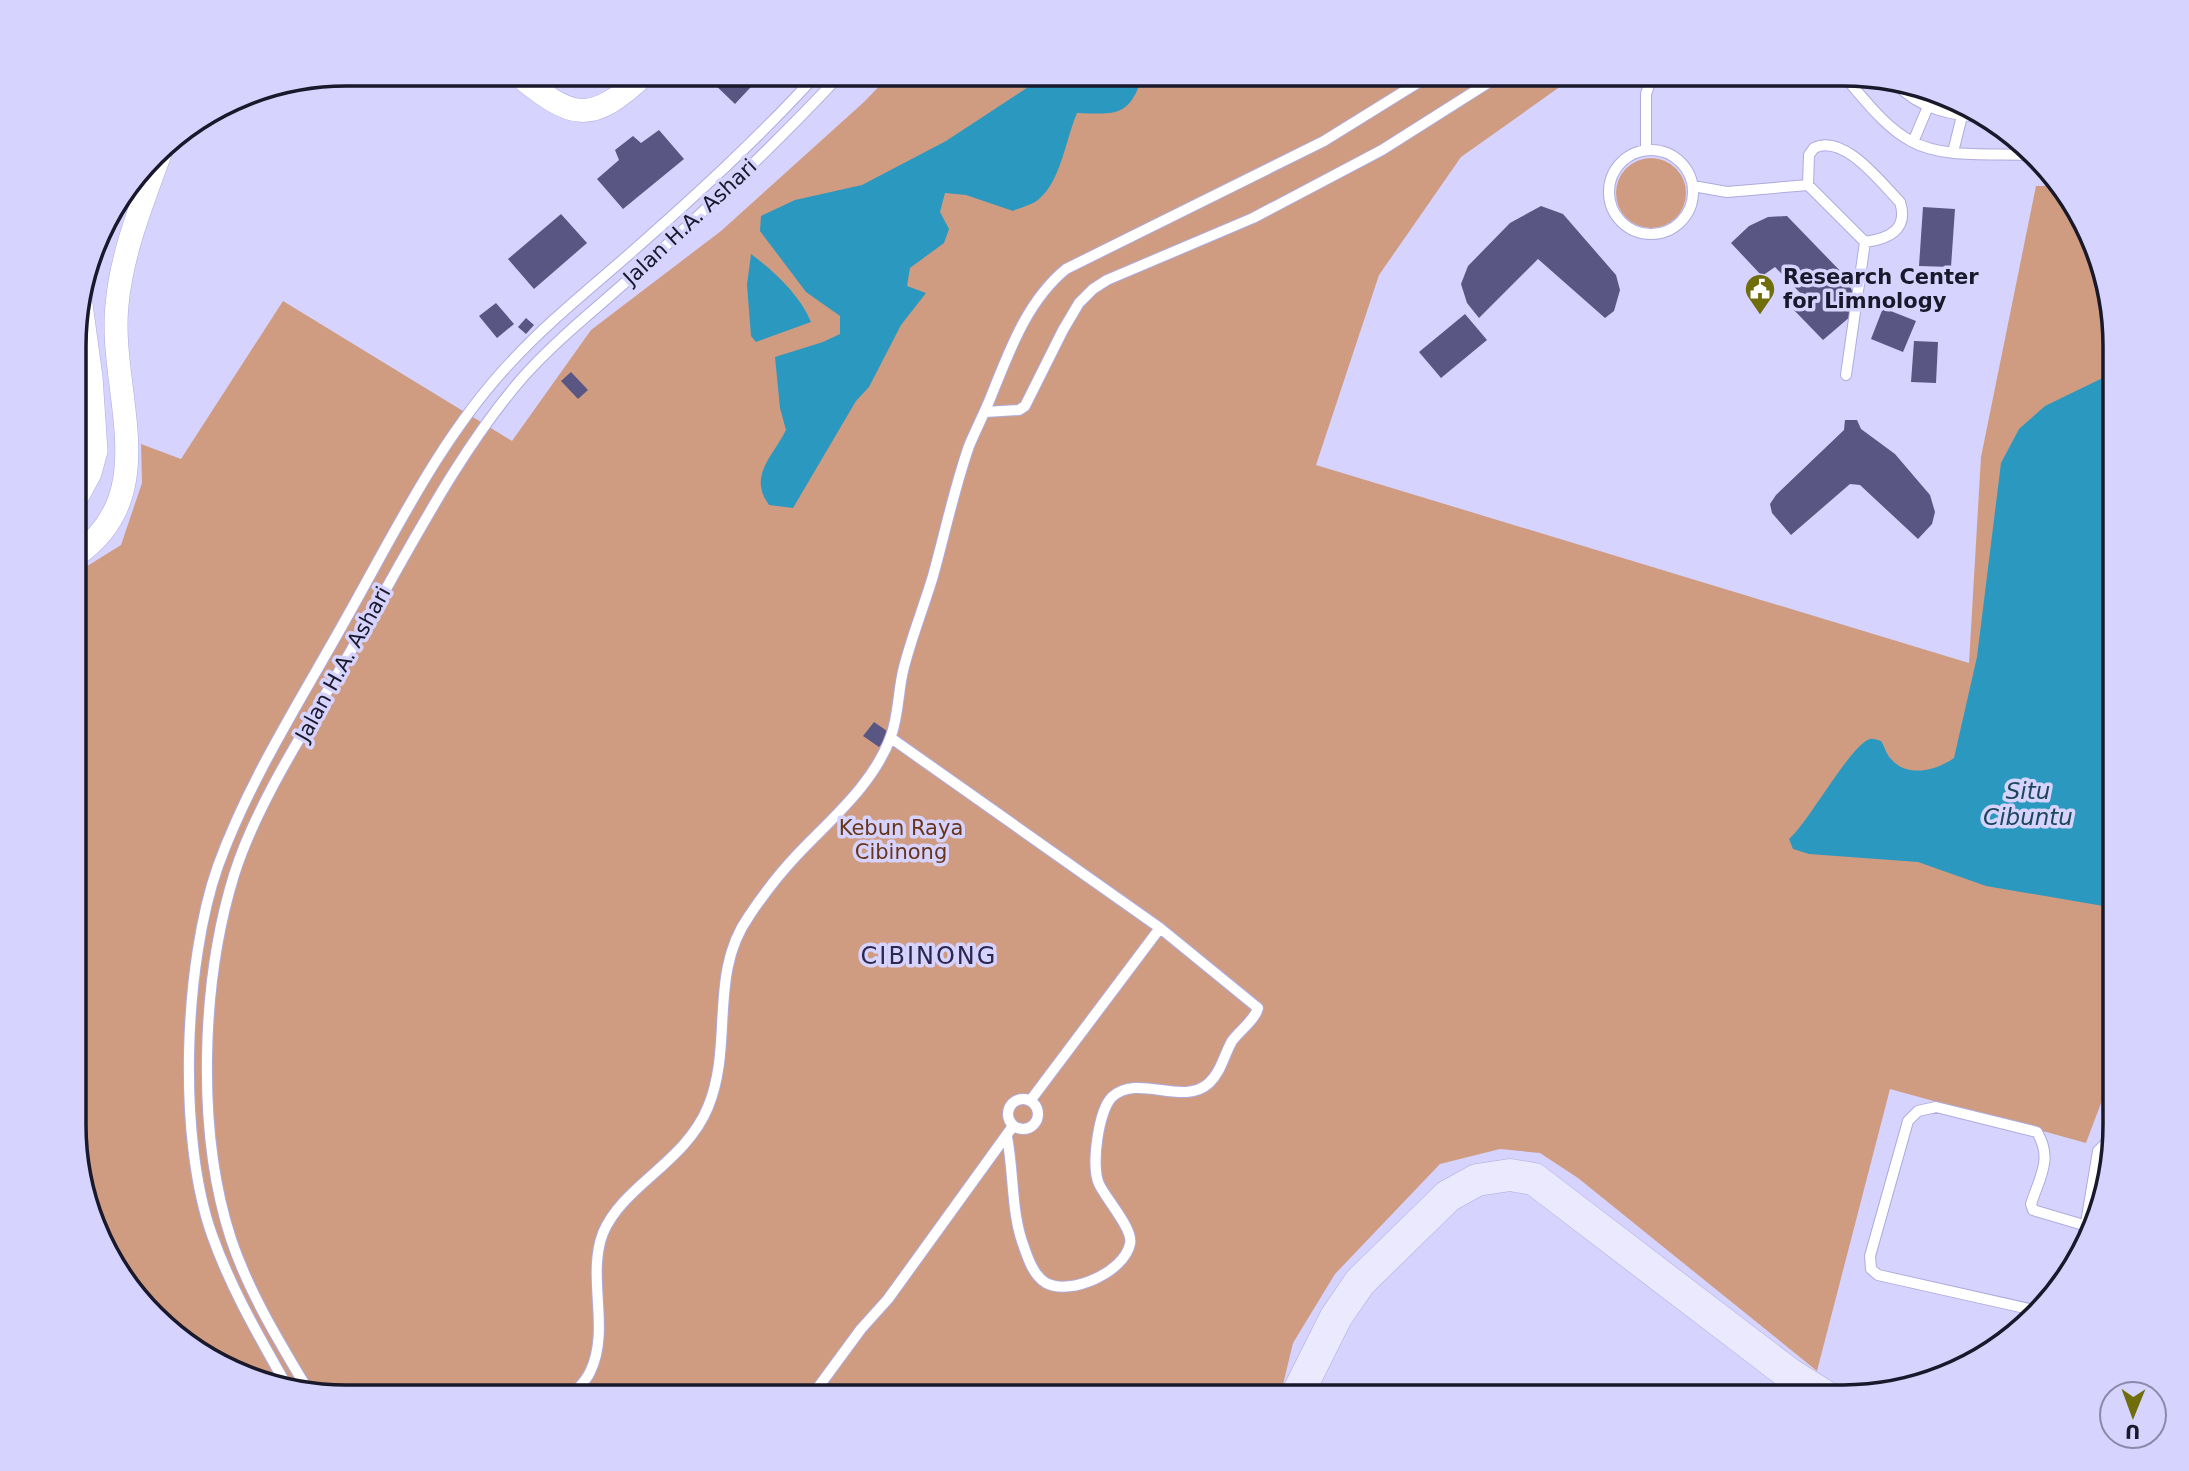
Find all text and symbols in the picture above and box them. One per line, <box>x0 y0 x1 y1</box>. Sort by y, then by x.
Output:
street label: Jalan H.A. Ashari <box>617 154 762 291</box>
place label: Research Center for Limnology <box>1783 265 1979 313</box>
public building icon: Research Center for Limnology <box>1743 272 1777 316</box>
street label: Jalan H.A. Ashari <box>290 582 395 747</box>
water label: Situ Cibuntu <box>1983 778 2073 830</box>
park label: Kebun Raya Cibinong <box>839 816 963 864</box>
district label: CIBINONG <box>861 942 997 970</box>
north arrow <box>2098 1380 2168 1450</box>
text: U <box>2125 1421 2141 1443</box>

